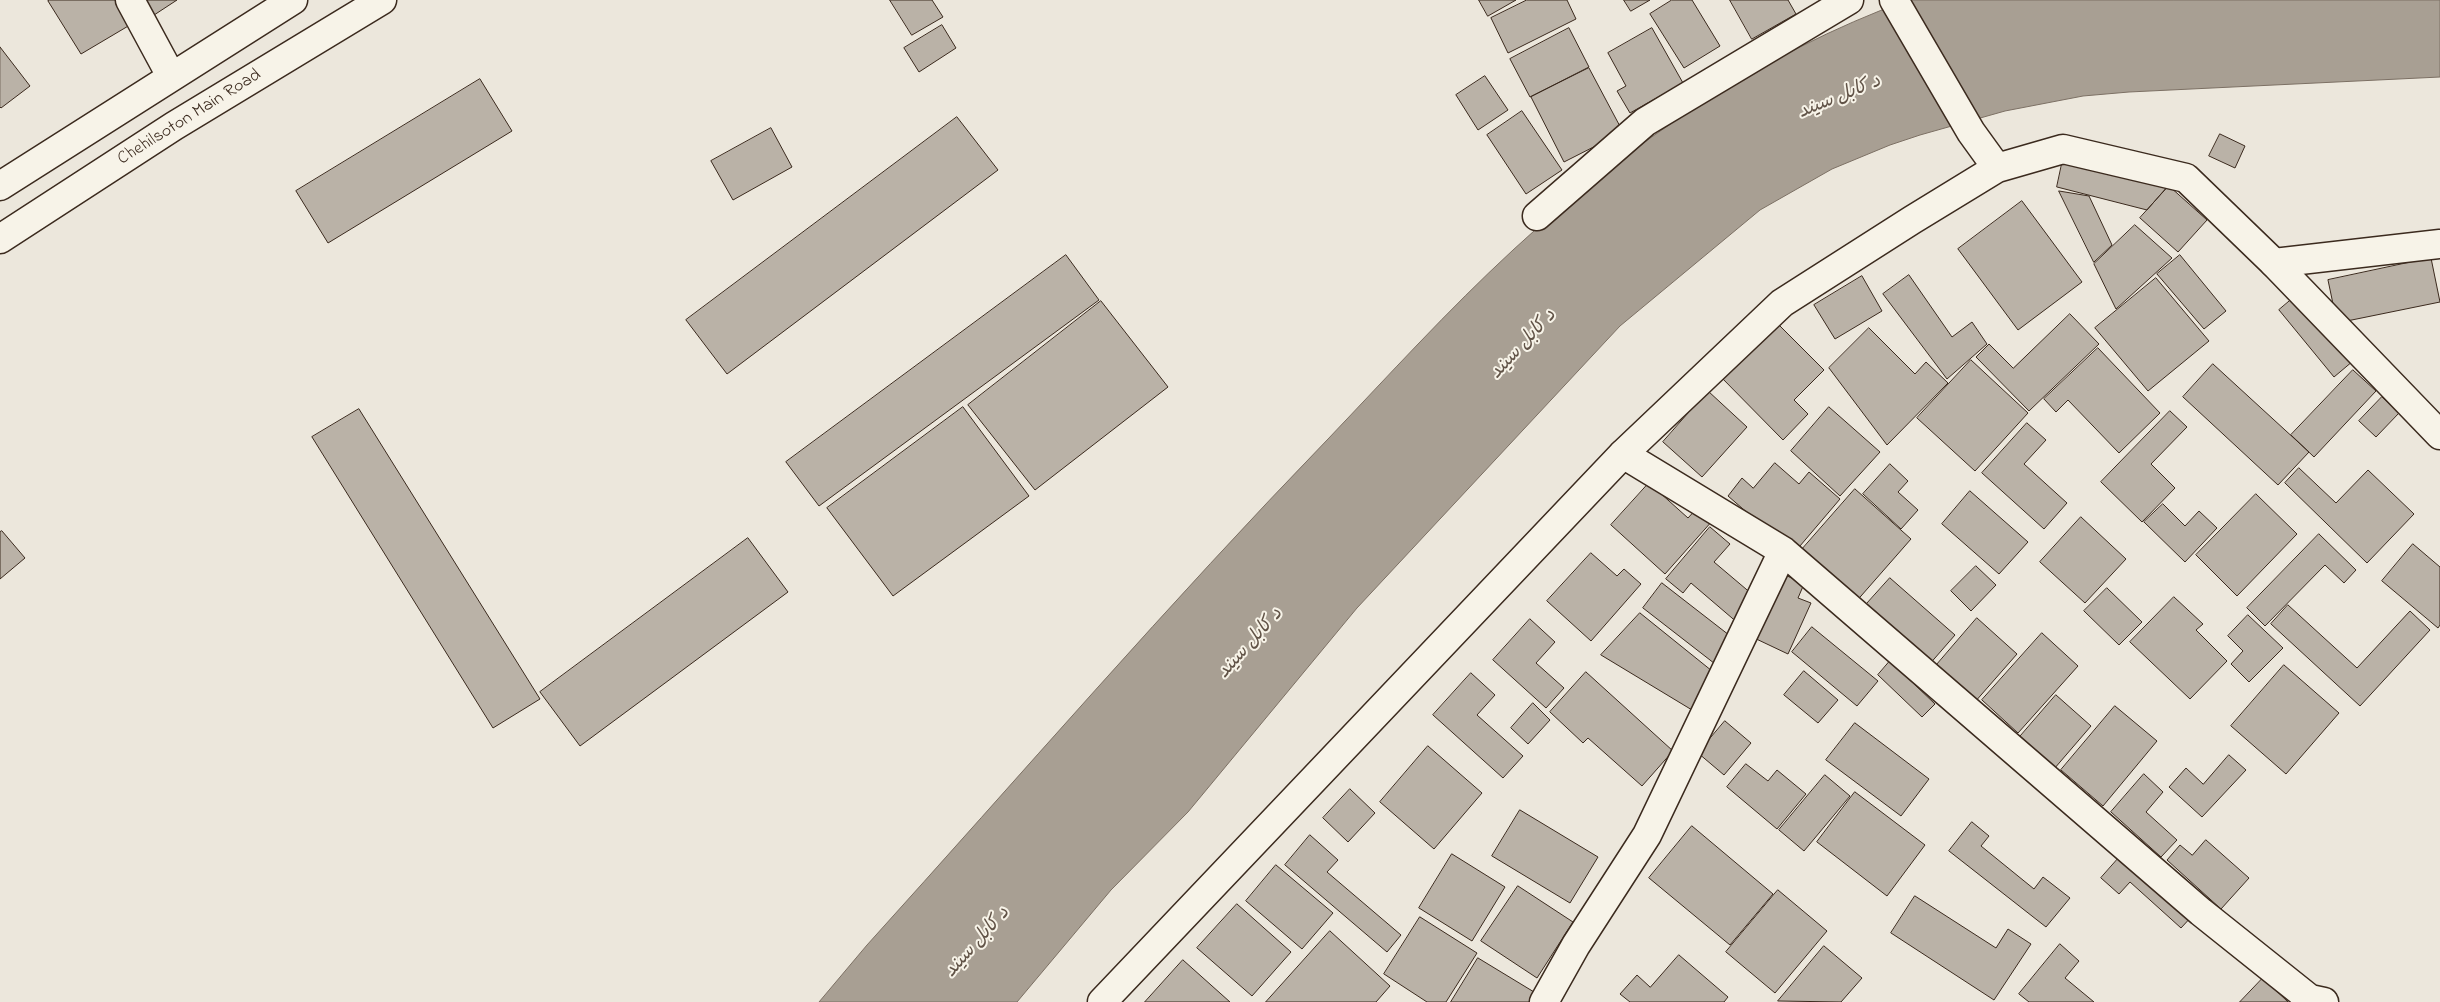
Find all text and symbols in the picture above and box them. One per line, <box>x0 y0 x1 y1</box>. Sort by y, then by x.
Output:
street label: Chehilsoton Main Road <box>114 65 266 171</box>
water label: د کابل سيند <box>1795 71 1885 125</box>
water label: د کابل سيند <box>1486 305 1562 385</box>
water label: د کابل سيند <box>1213 604 1289 684</box>
water label: د کابل سيند <box>940 903 1016 983</box>

